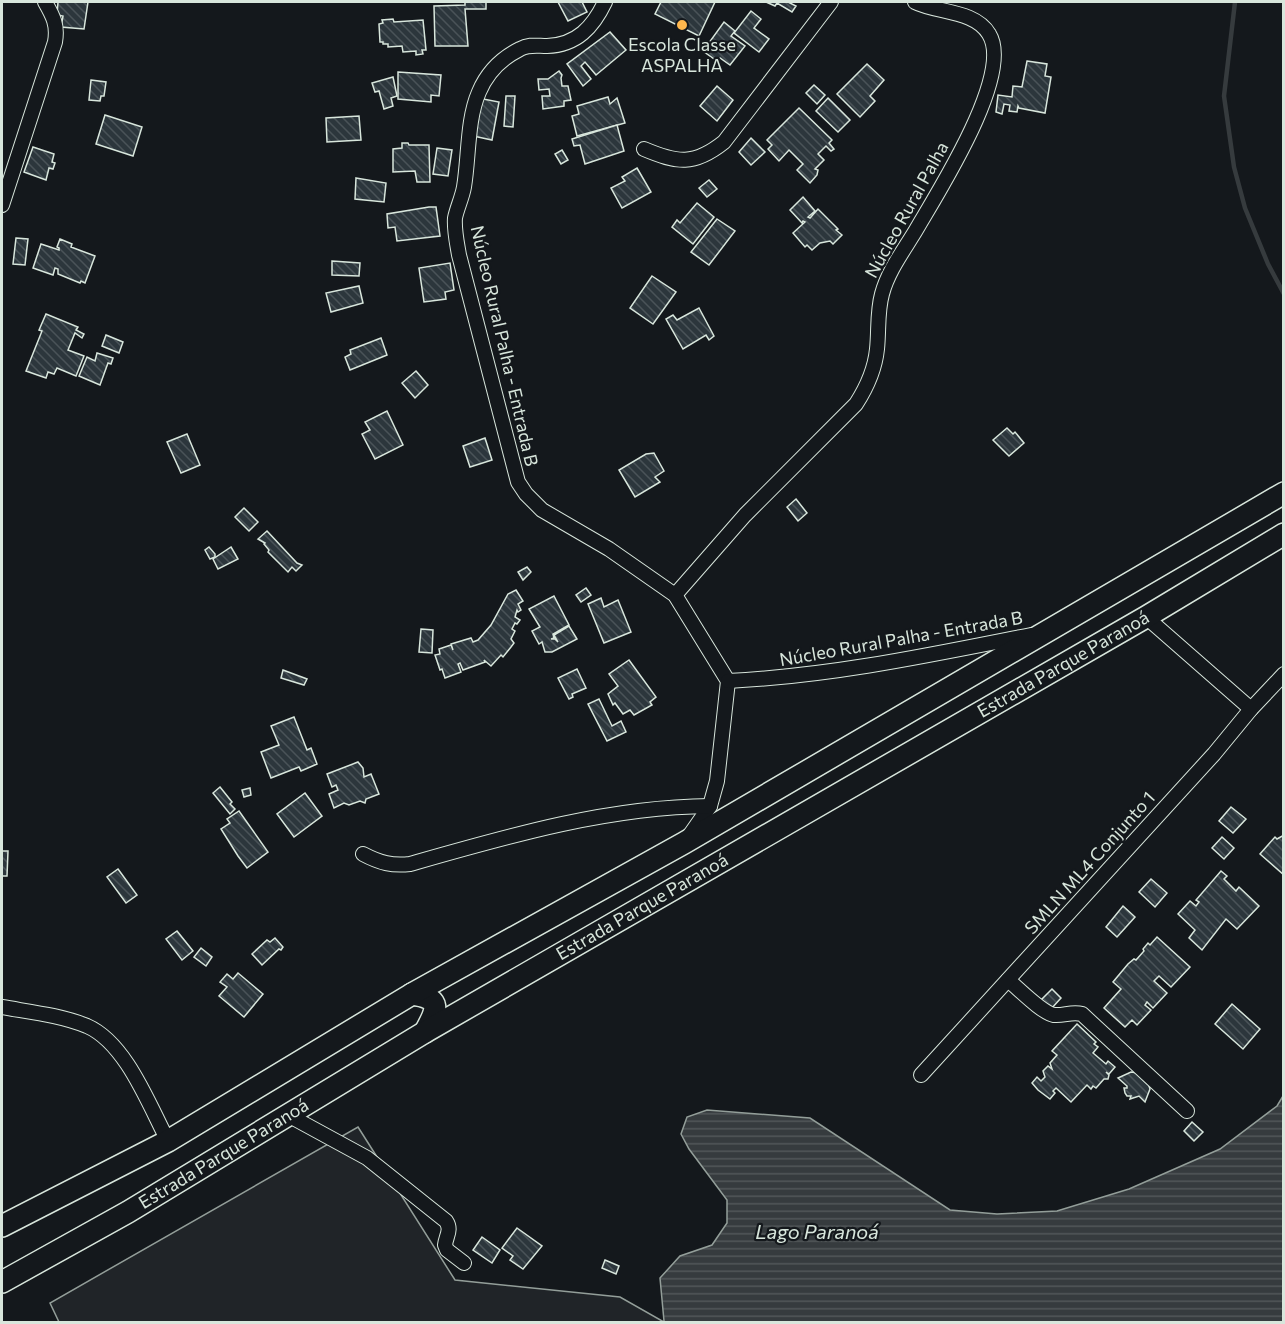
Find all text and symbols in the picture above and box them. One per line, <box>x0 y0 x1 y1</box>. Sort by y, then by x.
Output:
marker: Escola Classe ASPALHA <box>675 18 689 32</box>
place label: Escola Classe ASPALHA <box>628 33 736 76</box>
street label: Núcleo Rural Palha <box>860 138 953 281</box>
street label: Núcleo Rural Palha - Entrada B <box>467 223 543 468</box>
street label: Núcleo Rural Palha - Entrada B <box>778 606 1024 670</box>
street label: Estrada Parque Paranoá <box>973 606 1153 722</box>
street label: SMLN ML4 Conjunto 1 <box>1019 786 1159 938</box>
street label: Estrada Parque Paranoá <box>552 848 732 964</box>
street label: Estrada Parque Paranoá <box>134 1093 312 1213</box>
water label: Lago Paranoá <box>755 1219 879 1243</box>

